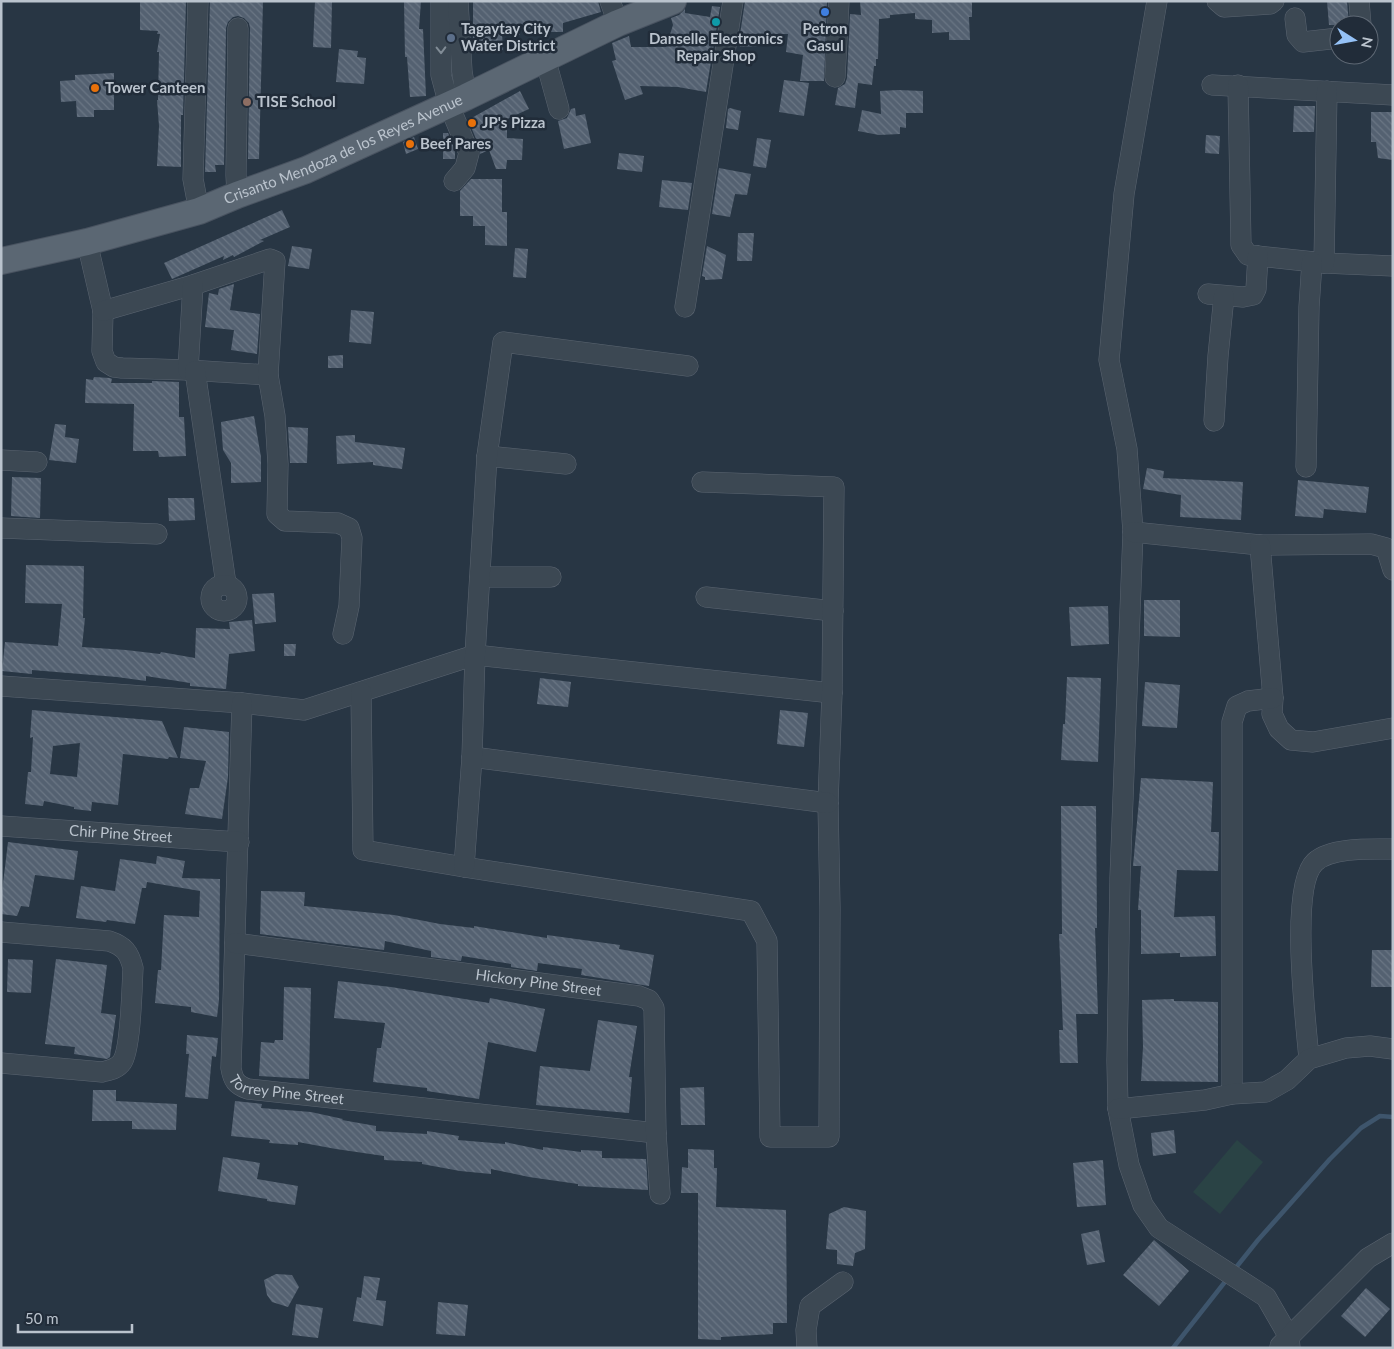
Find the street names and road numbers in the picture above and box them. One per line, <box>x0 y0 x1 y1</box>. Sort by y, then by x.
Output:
street label: Crisanto Mendoza de los Reyes Avenue <box>221 90 465 208</box>
street label: Chir Pine Street <box>69 821 174 846</box>
street label: Hickory Pine Street <box>474 965 603 999</box>
street label: Torrey Pine Street <box>226 1071 346 1107</box>

